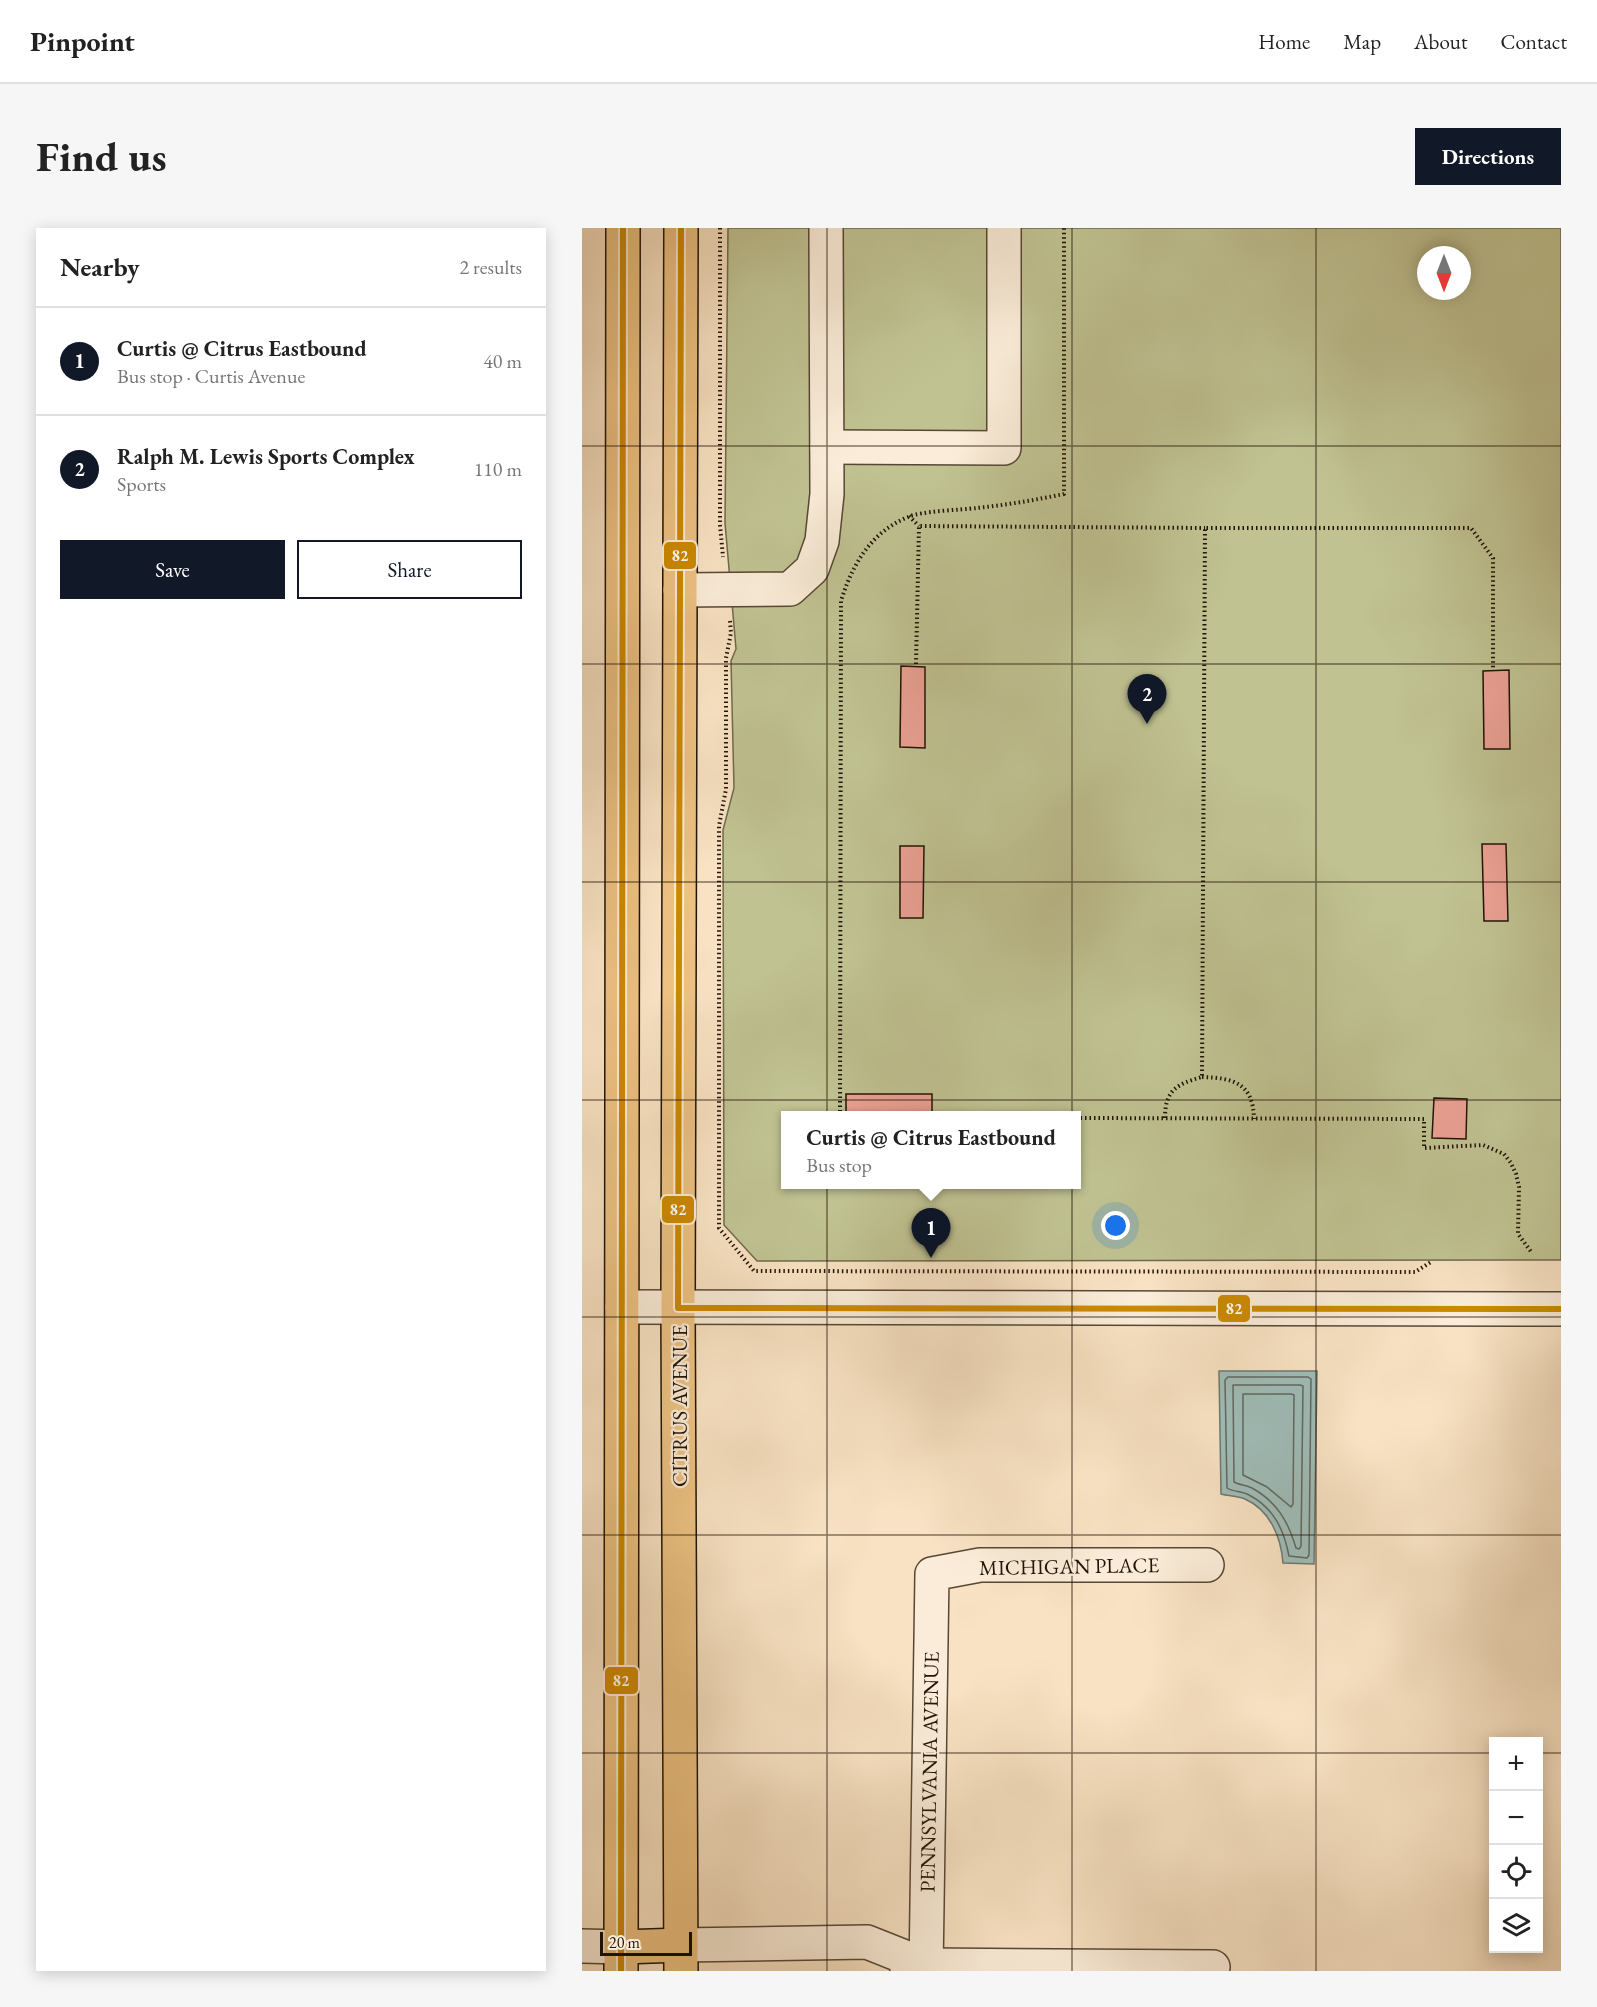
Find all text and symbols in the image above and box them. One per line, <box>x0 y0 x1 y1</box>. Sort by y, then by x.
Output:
text: Pinpoint <box>30 23 135 59</box>
text: Home <box>1258 28 1310 55</box>
text: Map <box>1343 28 1381 55</box>
text: About <box>1414 28 1467 55</box>
text: Contact <box>1500 28 1567 55</box>
button: Directions <box>1415 128 1561 185</box>
text: Find us <box>36 129 167 184</box>
north arrow <box>1417 246 1471 300</box>
text: Nearby <box>60 250 140 284</box>
text: 2 results <box>459 254 522 280</box>
text: Curtis @ Citrus Eastbound <box>117 334 367 363</box>
text: 1 <box>74 348 85 374</box>
text: 40 m <box>483 348 522 374</box>
text: Bus stop · Curtis Avenue <box>117 363 305 389</box>
text: Ralph M. Lewis Sports Complex <box>117 442 415 471</box>
text: 2 <box>74 456 85 482</box>
text: 110 m <box>474 456 522 482</box>
text: Sports <box>117 471 166 497</box>
button: Save <box>60 540 285 599</box>
button: Share <box>297 540 522 599</box>
line badge: 82 <box>663 541 697 570</box>
text: 82 <box>672 545 689 566</box>
pin: 2 <box>1128 674 1166 724</box>
popup <box>781 1111 1081 1189</box>
text: Curtis @ Citrus Eastbound <box>806 1123 1056 1152</box>
text: Bus stop <box>806 1152 872 1178</box>
line badge: 82 <box>661 1195 695 1224</box>
text: 82 <box>670 1199 687 1220</box>
pin: 1 <box>912 1208 950 1258</box>
your location <box>1101 1211 1130 1240</box>
line badge: 82 <box>1217 1294 1251 1323</box>
text: 82 <box>1226 1298 1243 1319</box>
street label: CITRUS AVENUE <box>666 1325 693 1487</box>
street label: MICHIGAN PLACE <box>979 1551 1160 1581</box>
street label: PENNSYLVANIA AVENUE <box>913 1651 945 1893</box>
line badge: 82 <box>604 1666 639 1695</box>
text: 82 <box>613 1670 630 1691</box>
map controls <box>1489 1737 1543 1953</box>
button: + <box>1489 1737 1543 1791</box>
button: − <box>1489 1791 1543 1845</box>
button: locate <box>1489 1845 1543 1899</box>
button: layers <box>1489 1899 1543 1953</box>
scale bar <box>600 1929 692 1956</box>
text: 20 m <box>609 1932 640 1953</box>

